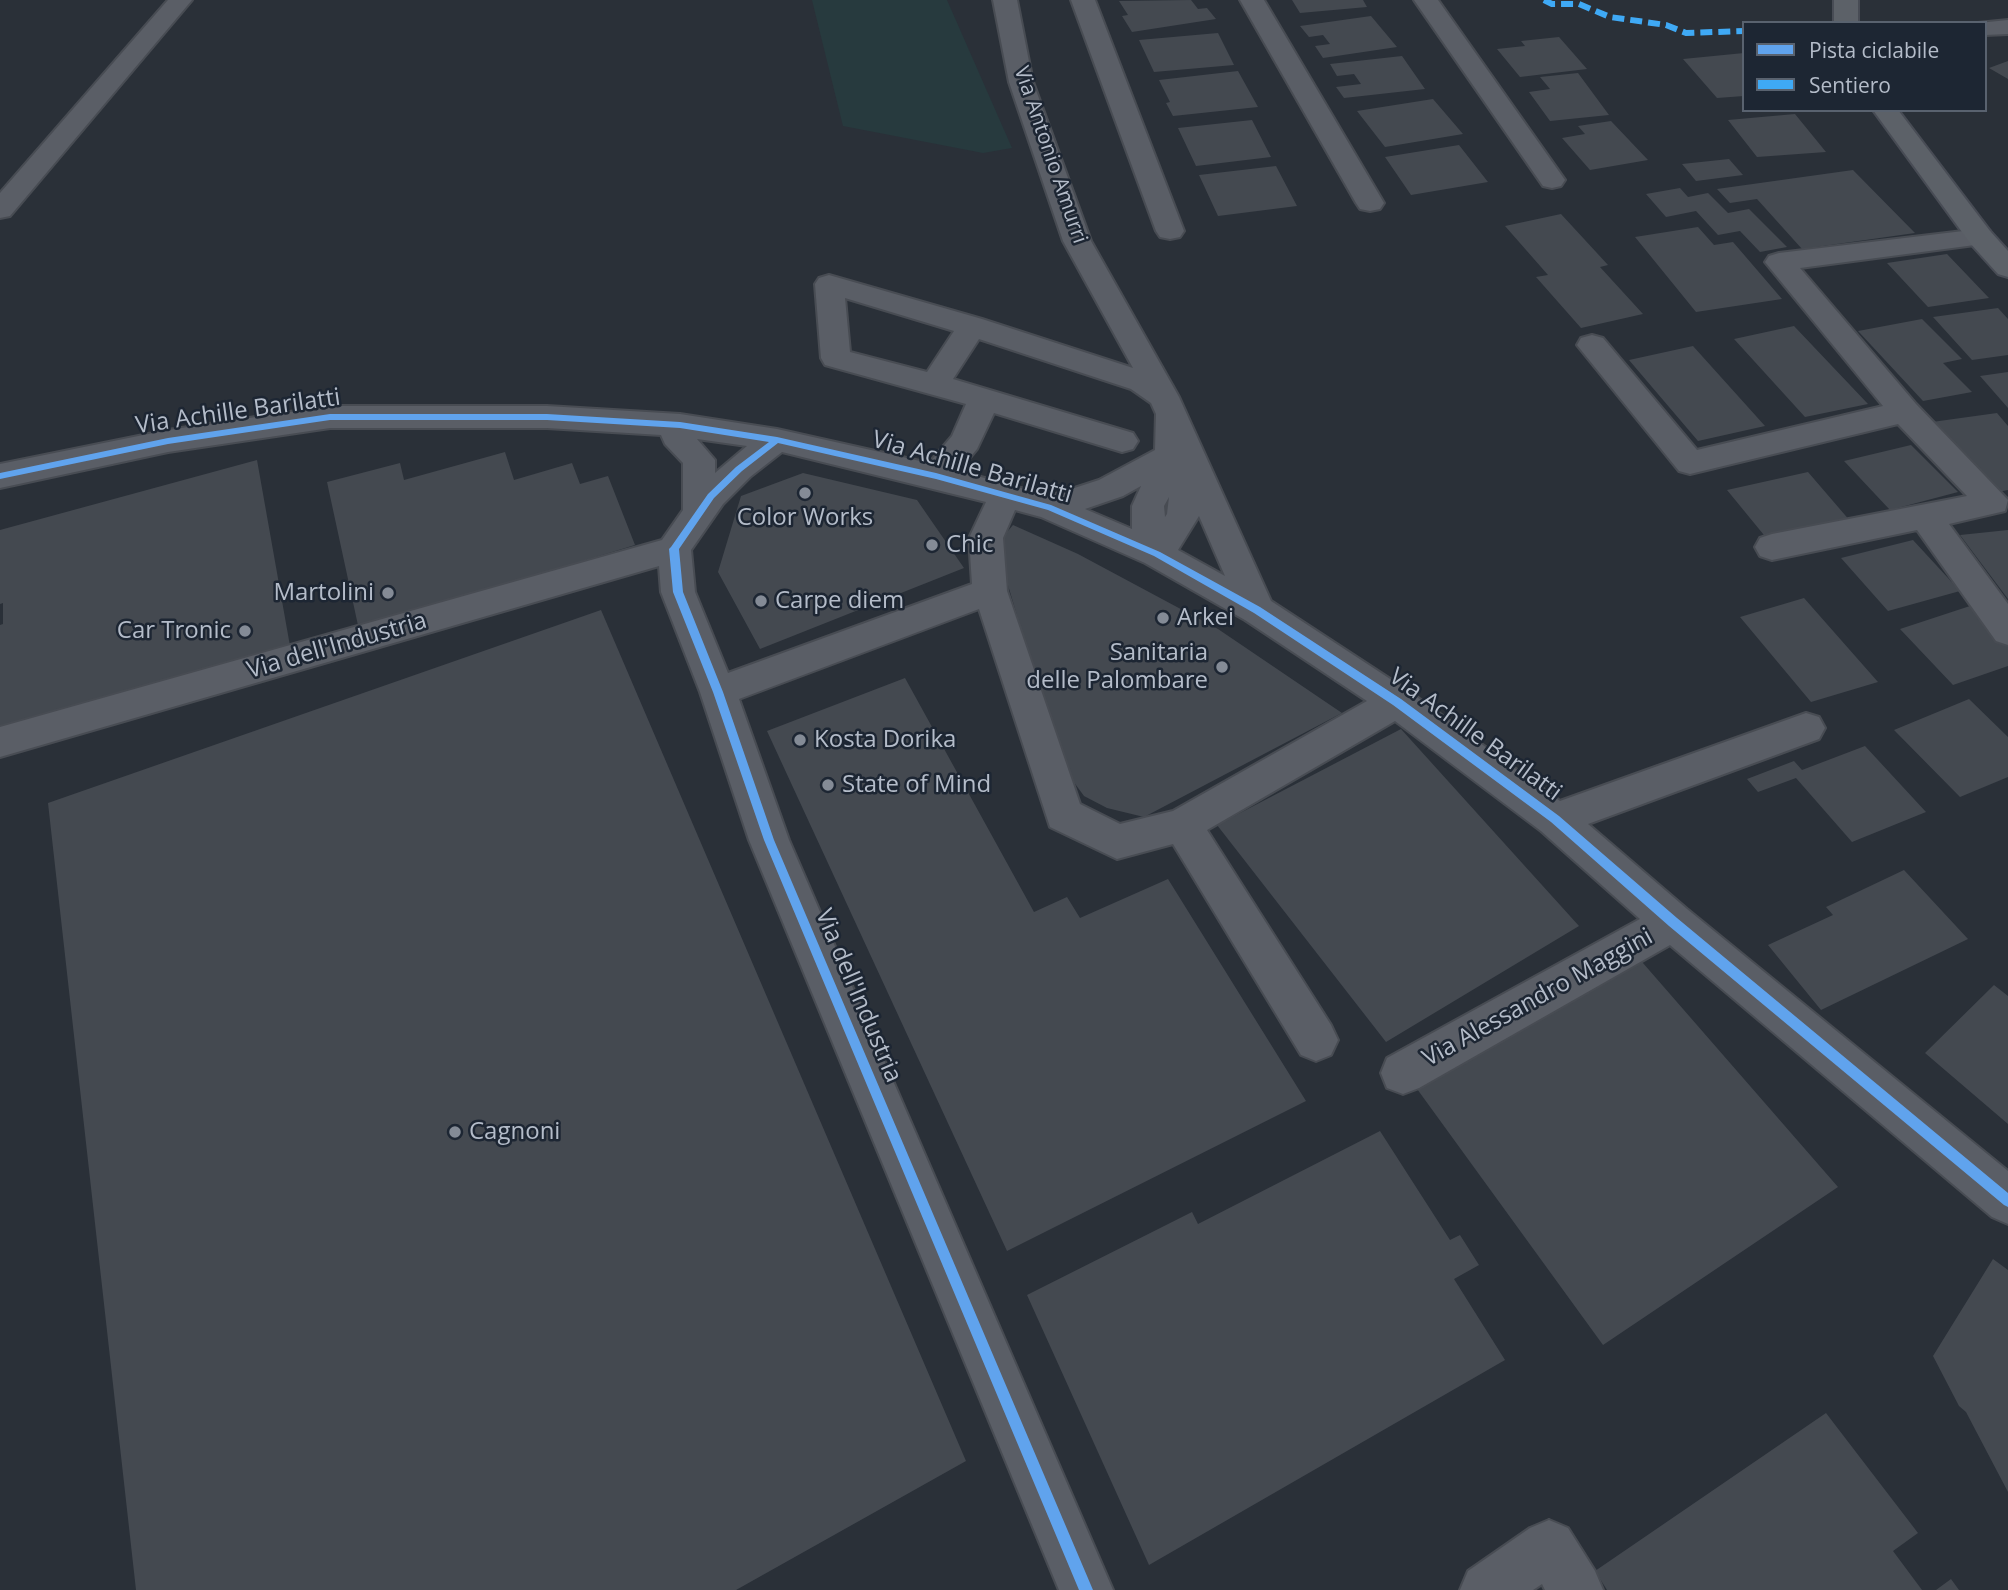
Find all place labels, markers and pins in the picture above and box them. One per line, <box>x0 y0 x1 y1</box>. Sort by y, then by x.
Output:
marker: Color Works <box>797 485 813 501</box>
place label: Color Works <box>737 504 873 532</box>
place label: Chic <box>946 531 993 559</box>
marker: Chic <box>924 537 940 553</box>
place label: Martolini <box>273 579 374 607</box>
marker: Martolini <box>380 585 396 601</box>
place label: Carpe diem <box>775 587 904 615</box>
marker: Carpe diem <box>753 593 769 609</box>
place label: Arkei <box>1177 604 1234 632</box>
marker: Arkei <box>1155 610 1171 626</box>
place label: Car Tronic <box>117 617 231 645</box>
marker: Car Tronic <box>237 623 253 639</box>
place label: Sanitaria delle Palombare <box>1026 639 1208 695</box>
marker: Sanitaria delle Palombare <box>1214 659 1230 675</box>
place label: Kosta Dorika <box>814 726 956 754</box>
marker: Kosta Dorika <box>792 732 808 748</box>
place label: State of Mind <box>842 771 991 799</box>
marker: State of Mind <box>820 777 836 793</box>
place label: Cagnoni <box>469 1118 560 1146</box>
marker: Cagnoni <box>447 1124 463 1140</box>

